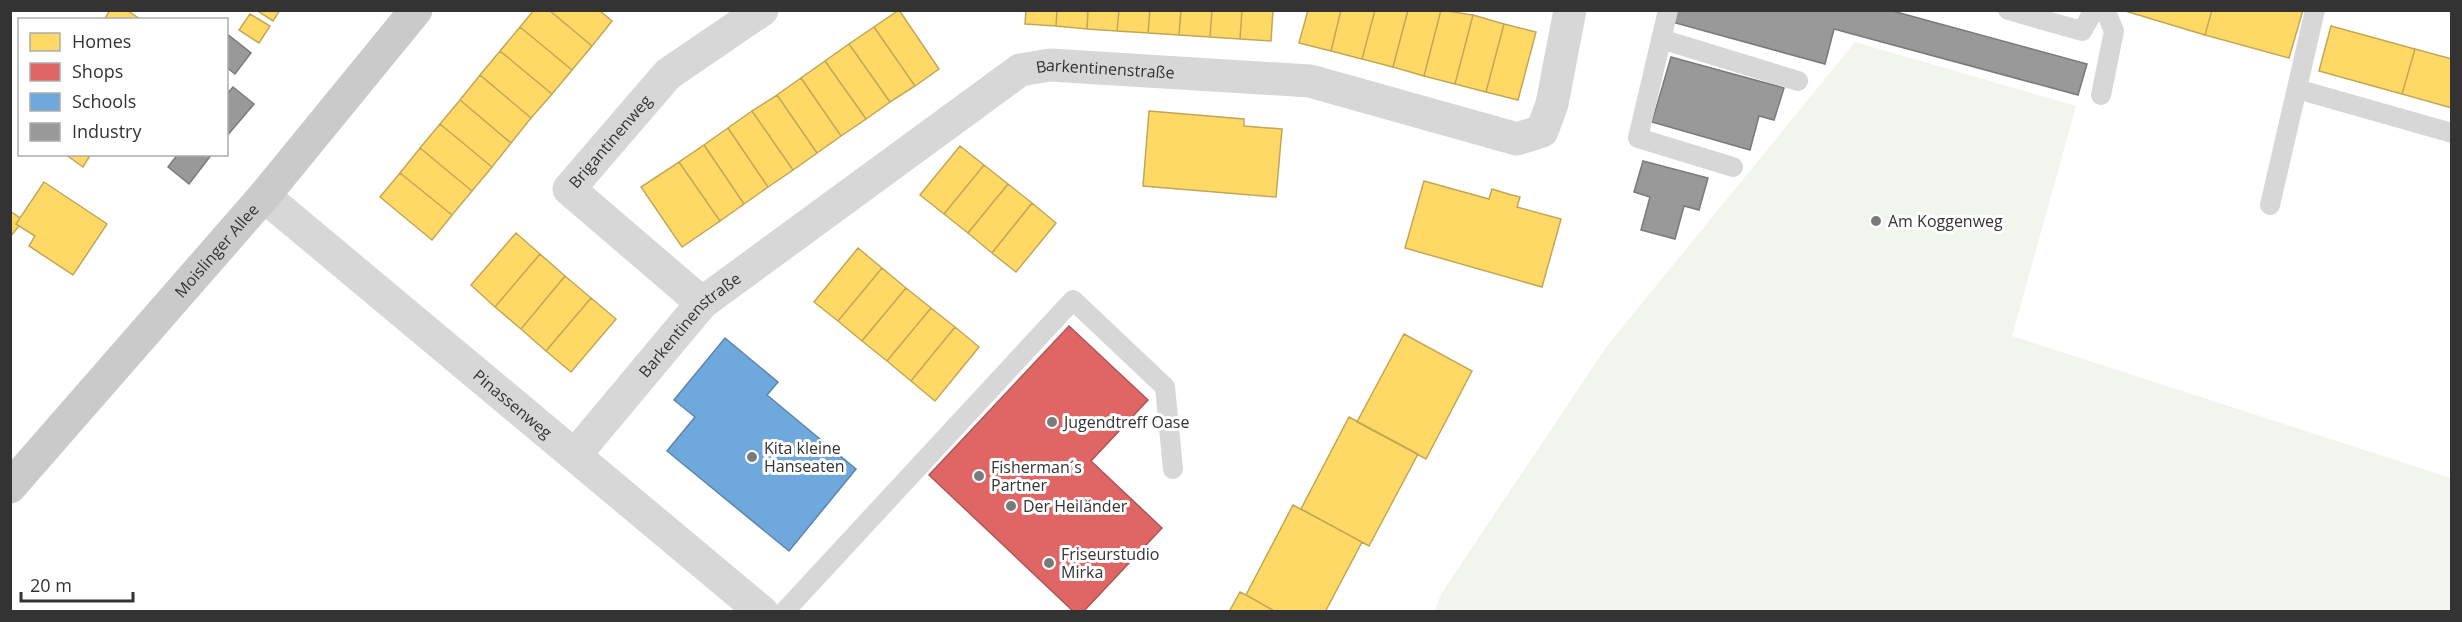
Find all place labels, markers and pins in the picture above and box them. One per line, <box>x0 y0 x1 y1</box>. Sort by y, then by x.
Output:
place label: Am Koggenweg <box>1888 210 2003 232</box>
marker: Am Koggenweg <box>1869 214 1883 228</box>
place label: Jugendtreff Oase <box>1062 411 1189 433</box>
marker: Jugendtreff Oase <box>1045 415 1059 429</box>
place label: Kita kleine Hanseaten <box>764 437 845 477</box>
marker: Kita kleine Hanseaten <box>745 450 759 464</box>
place label: Fisherman´s Partner <box>991 456 1082 496</box>
marker: Fisherman´s Partner <box>972 469 986 483</box>
place label: Der Heiländer <box>1023 495 1128 517</box>
marker: Der Heiländer <box>1004 499 1018 513</box>
place label: Friseurstudio Mirka <box>1061 543 1159 583</box>
marker: Friseurstudio Mirka <box>1042 556 1056 570</box>

